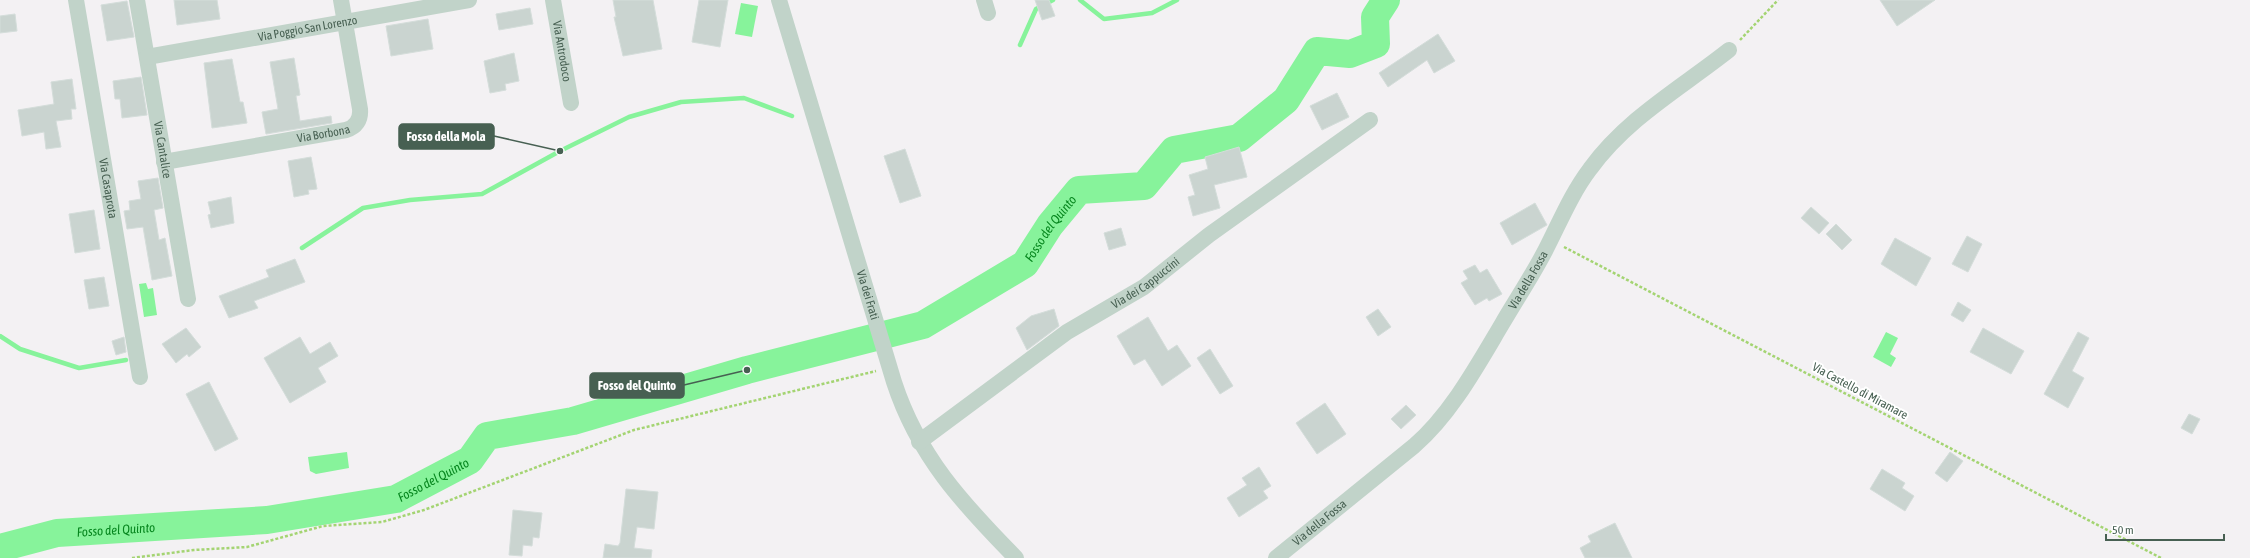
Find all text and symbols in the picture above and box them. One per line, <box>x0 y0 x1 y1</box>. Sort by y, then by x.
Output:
street label: Via Poggio San Lorenzo <box>257 13 359 44</box>
street label: Via Antrodoco <box>550 20 574 83</box>
street label: Via Cantalice <box>151 120 174 179</box>
street label: Via Borbona <box>296 122 352 145</box>
callout: Fosso della Mola <box>399 124 494 149</box>
text: Fosso della Mola <box>406 129 486 144</box>
street label: Via Casaprota <box>96 157 120 219</box>
water label: Fosso del Quinto <box>1022 192 1080 264</box>
street label: Via della Fossa <box>1506 249 1551 312</box>
street label: Via dei Cappuccini <box>1109 254 1182 311</box>
street label: Via dei Frati <box>854 268 882 321</box>
street label: Via Castello di Miramare <box>1810 360 1910 422</box>
callout: Fosso del Quinto <box>590 373 684 398</box>
text: Fosso del Quinto <box>598 378 676 393</box>
water label: Fosso del Quinto <box>395 455 472 505</box>
street label: Via della Fossa <box>1290 497 1349 549</box>
scale bar <box>2106 516 2224 542</box>
water label: Fosso del Quinto <box>76 520 156 540</box>
text: 50 m <box>2112 523 2134 537</box>

